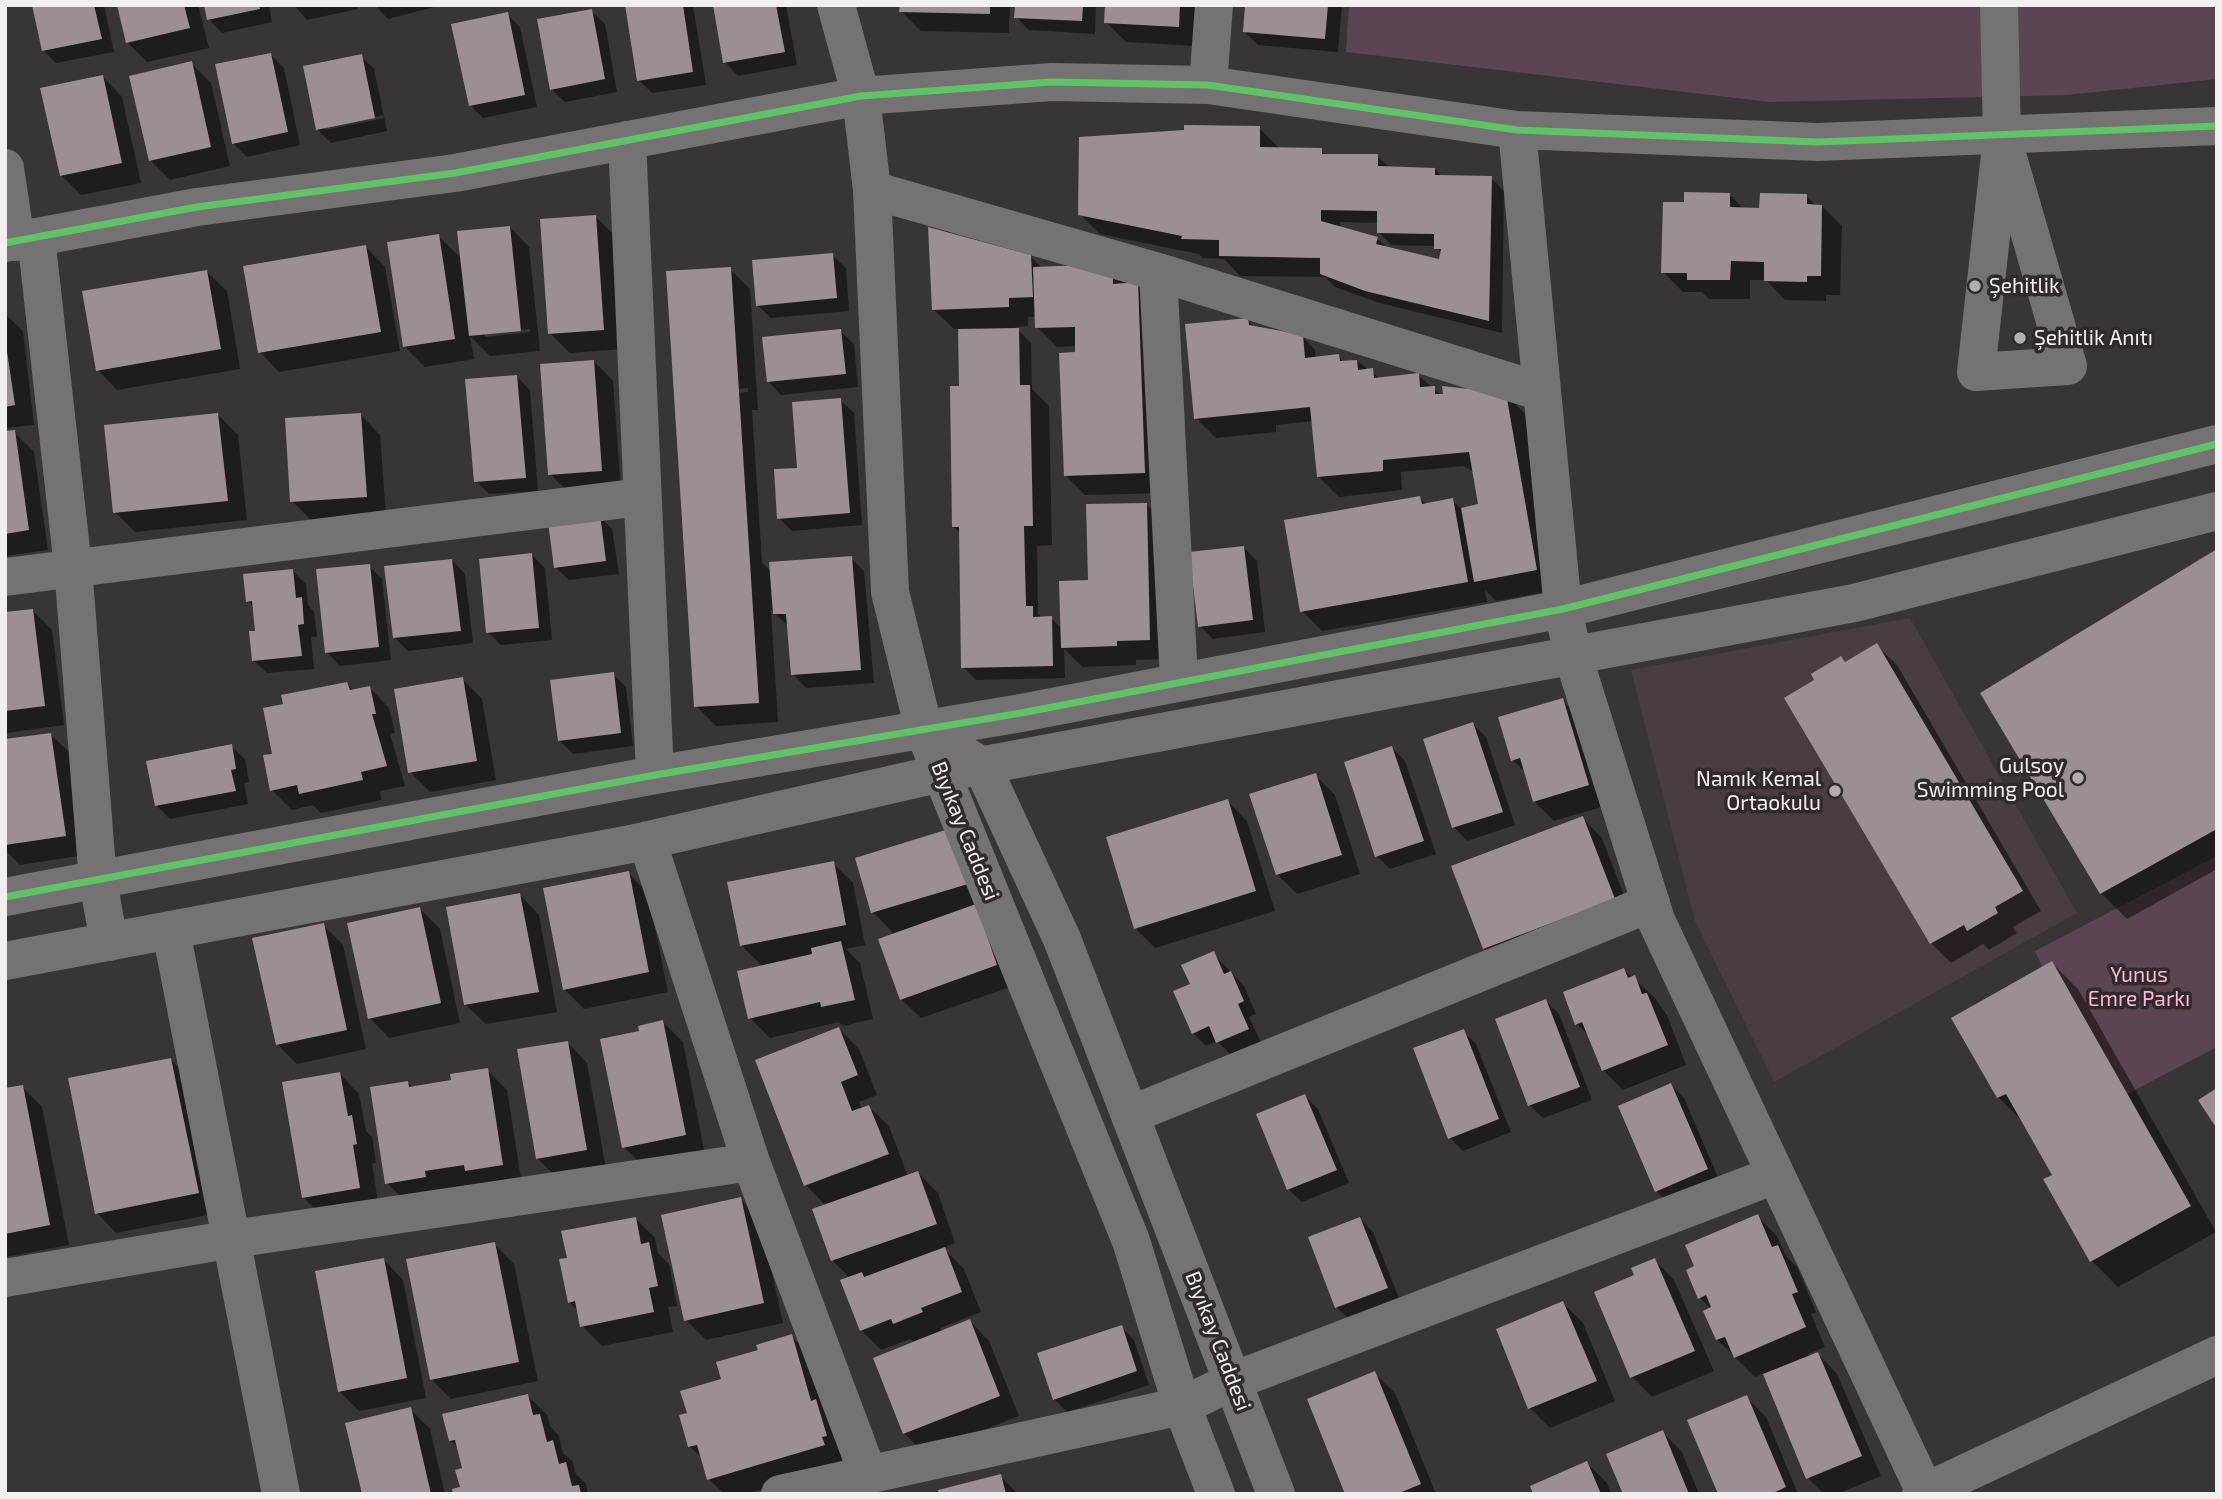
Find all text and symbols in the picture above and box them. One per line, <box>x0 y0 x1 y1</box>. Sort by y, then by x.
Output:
place label: Şehitlik <box>1989 273 2060 299</box>
marker: Şehitlik <box>1967 278 1983 294</box>
place label: Şehitlik Anıtı <box>2034 325 2153 351</box>
marker: Şehitlik Anıtı <box>2012 330 2028 346</box>
place label: Gulsoy Swimming Pool <box>1917 753 2064 803</box>
street label: Bıyıkay Caddesi <box>926 758 1004 904</box>
place label: Namık Kemal Ortaokulu <box>1696 766 1821 816</box>
marker: Gulsoy Swimming Pool <box>2070 770 2086 786</box>
marker: Namık Kemal Ortaokulu <box>1827 783 1843 799</box>
park label: Yunus Emre Parkı <box>2088 962 2190 1012</box>
street label: Bıyıkay Caddesi <box>1180 1268 1256 1414</box>

